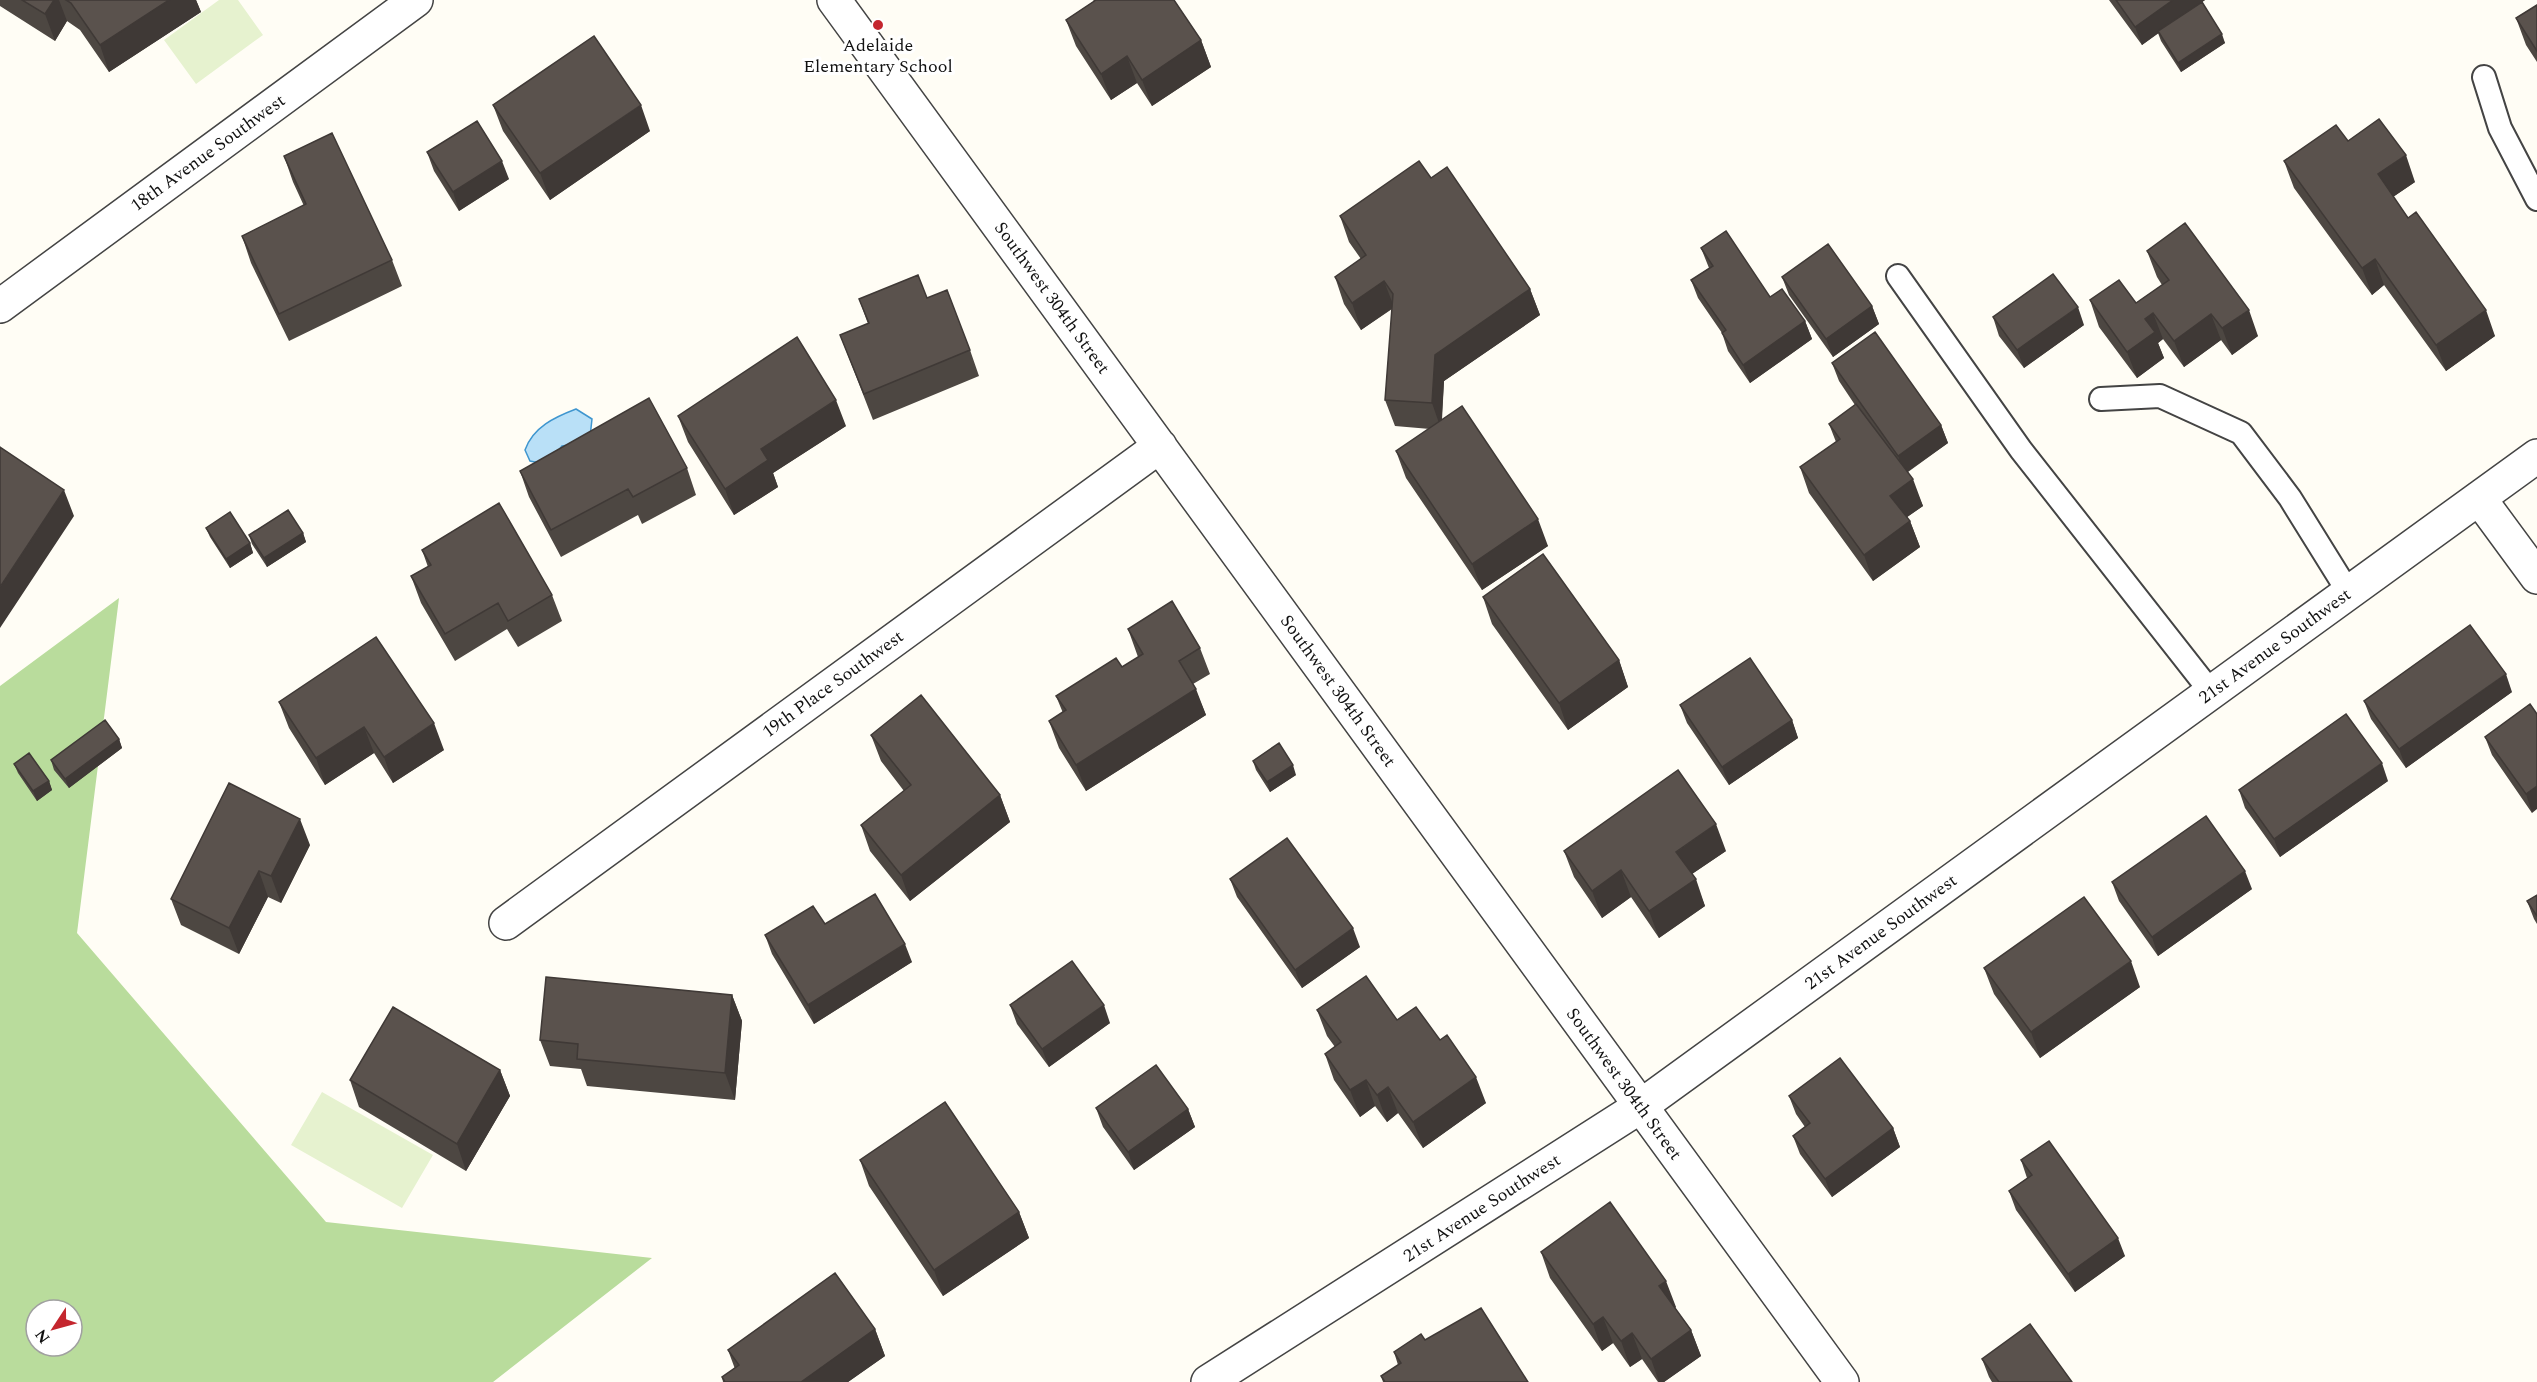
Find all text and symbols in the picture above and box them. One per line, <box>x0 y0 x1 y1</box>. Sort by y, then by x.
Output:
marker: Adelaide Elementary School <box>871 18 885 32</box>
place label: Adelaide Elementary School <box>803 32 953 80</box>
street label: 18th Avenue Southwest <box>125 87 291 219</box>
street label: Southwest 304th Street <box>987 216 1117 380</box>
street label: 21st Avenue Southwest <box>2193 581 2357 711</box>
street label: Southwest 304th Street <box>1273 609 1403 773</box>
street label: 19th Place Southwest <box>757 623 909 745</box>
street label: 21st Avenue Southwest <box>1799 867 1963 997</box>
street label: Southwest 304th Street <box>1559 1002 1689 1166</box>
street label: 21st Avenue Southwest <box>1398 1147 1566 1269</box>
north arrow <box>24 1298 84 1358</box>
text: N <box>29 1324 56 1349</box>

